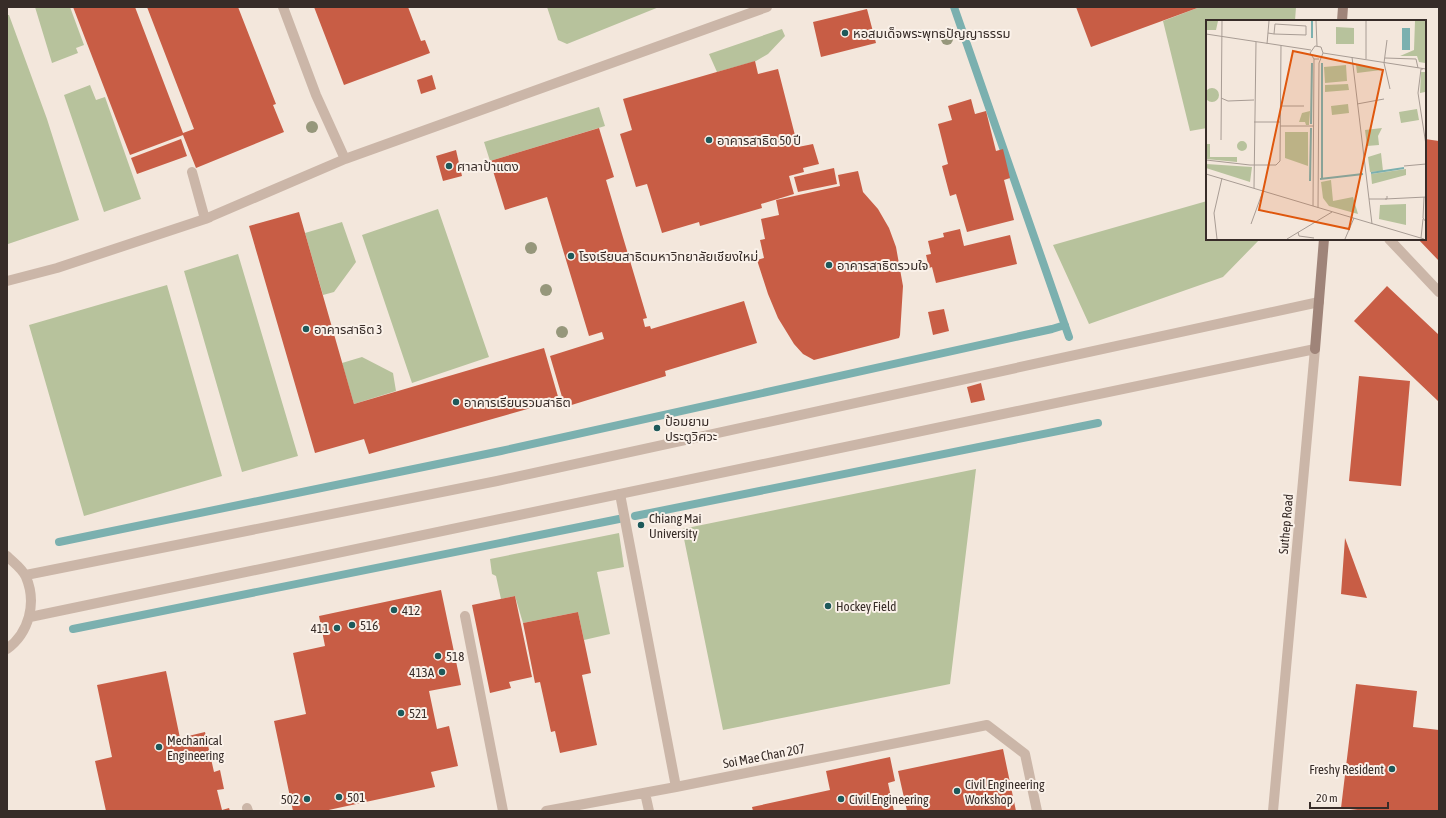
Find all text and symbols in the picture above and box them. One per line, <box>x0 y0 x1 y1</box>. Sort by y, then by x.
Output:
inset map <box>1206 20 1426 240</box>
place label: หอสมเด็จพระพุทธปัญญาธรรม <box>853 26 1010 41</box>
marker: หอสมเด็จพระพุทธปัญญาธรรม <box>840 28 850 38</box>
place label: อาคารสาธิต 50 ปี <box>717 133 801 148</box>
marker: อาคารสาธิต 50 ปี <box>704 135 714 145</box>
place label: ศาลาป้าแตง <box>457 159 519 174</box>
marker: ศาลาป้าแตง <box>444 161 454 171</box>
place label: โรงเรียนสาธิตมหาวิทยาลัยเชียงใหม่ <box>579 249 758 264</box>
marker: โรงเรียนสาธิตมหาวิทยาลัยเชียงใหม่ <box>566 251 576 261</box>
place label: อาคารสาธิตรวมใจ <box>837 258 929 273</box>
marker: อาคารสาธิตรวมใจ <box>824 260 834 270</box>
place label: อาคารสาธิต 3 <box>314 322 382 337</box>
marker: อาคารสาธิต 3 <box>301 324 311 334</box>
place label: อาคารเรียนรวมสาธิต <box>464 395 571 410</box>
marker: อาคารเรียนรวมสาธิต <box>451 397 461 407</box>
place label: ป้อมยาม ประตูวิศวะ <box>665 414 717 444</box>
marker: ป้อมยาม ประตูวิศวะ <box>652 423 662 433</box>
street label: Suthep Road <box>1276 493 1296 555</box>
place label: Chiang Mai University <box>649 511 702 541</box>
marker: Chiang Mai University <box>636 520 646 530</box>
place label: Hockey Field <box>836 599 896 614</box>
marker: Hockey Field <box>823 601 833 611</box>
place label: 412 <box>402 603 420 618</box>
marker: 412 <box>389 605 399 615</box>
place label: 516 <box>360 618 378 633</box>
marker: 516 <box>347 620 357 630</box>
place label: 411 <box>311 621 329 636</box>
marker: 411 <box>332 623 342 633</box>
place label: 518 <box>446 649 464 664</box>
marker: 518 <box>433 651 443 661</box>
place label: 413A <box>409 665 435 680</box>
marker: 413A <box>437 667 447 677</box>
place label: 521 <box>409 706 427 721</box>
marker: 521 <box>396 708 406 718</box>
place label: Mechanical Engineering <box>167 733 225 763</box>
street label: Soi Mae Chan 207 <box>722 741 806 771</box>
marker: Mechanical Engineering <box>154 742 164 752</box>
place label: Freshy Resident <box>1309 762 1384 777</box>
marker: Freshy Resident <box>1387 764 1397 774</box>
place label: Civil Engineering Workshop <box>965 777 1045 807</box>
scale bar <box>1310 784 1388 810</box>
marker: Civil Engineering Workshop <box>952 786 962 796</box>
place label: 501 <box>347 790 365 805</box>
text: 20 m <box>1316 791 1338 805</box>
place label: 502 <box>281 792 299 807</box>
marker: 501 <box>334 792 344 802</box>
place label: Civil Engineering <box>849 792 929 807</box>
marker: 502 <box>302 794 312 804</box>
marker: Civil Engineering <box>836 794 846 804</box>

